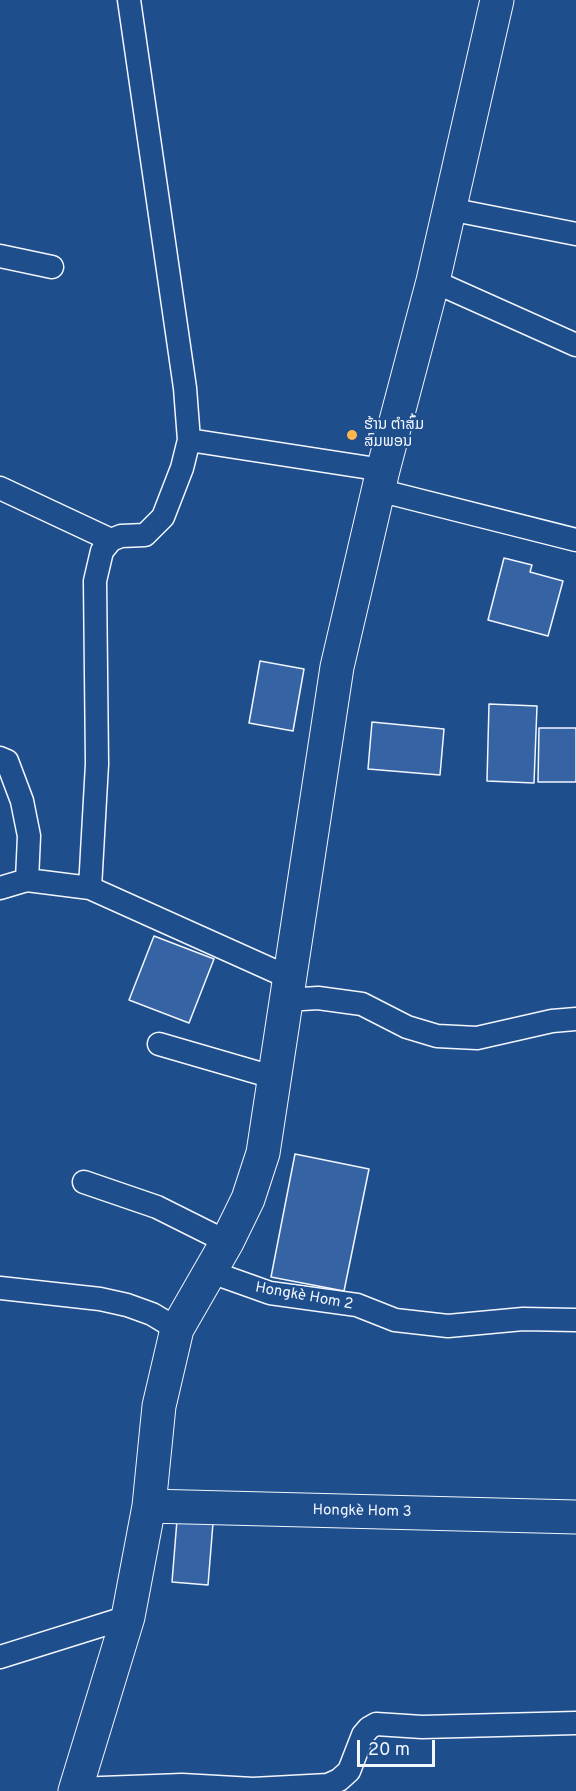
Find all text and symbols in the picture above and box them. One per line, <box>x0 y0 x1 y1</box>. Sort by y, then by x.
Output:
place label: ຮ້ານ ຕຳສົ້ມ ສົມພອນ <box>364 417 424 452</box>
marker: ຮ້ານ ຕຳສົ້ມ ສົມພອນ <box>345 428 359 442</box>
street label: Hongkè Hom 2 <box>254 1280 354 1314</box>
street label: Hongkè Hom 3 <box>312 1502 412 1522</box>
scale bar <box>360 1728 438 1766</box>
text: 20 m <box>368 1739 410 1762</box>

